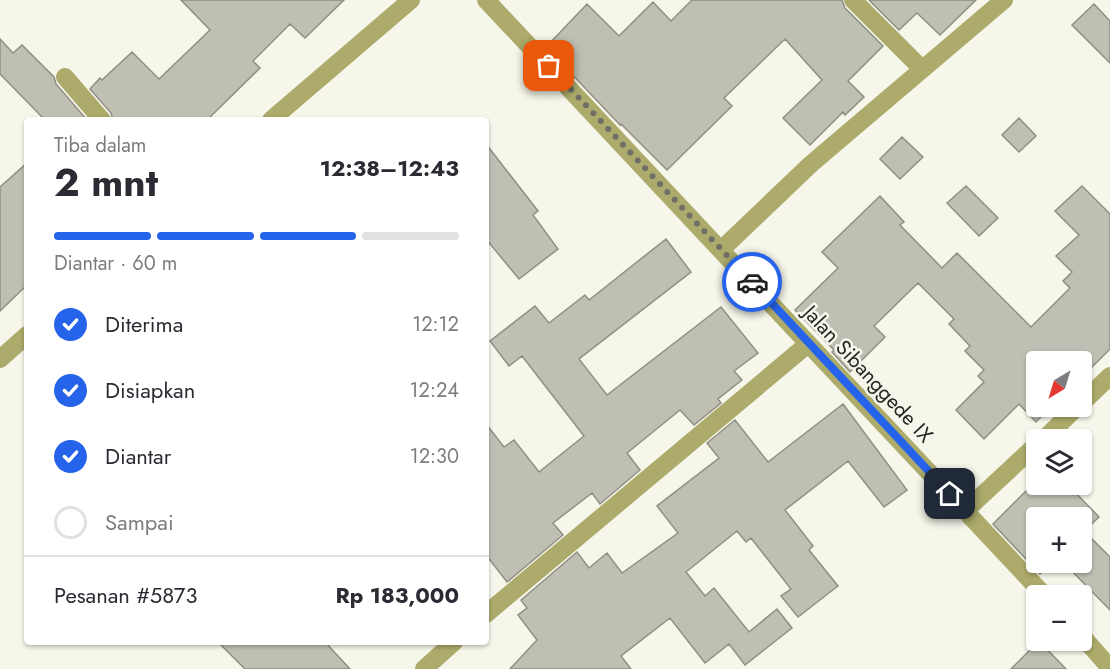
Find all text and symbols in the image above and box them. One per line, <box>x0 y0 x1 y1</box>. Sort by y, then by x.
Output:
pin <box>523 40 574 91</box>
icon: bag <box>532 49 565 82</box>
text: Tiba dalam <box>54 131 146 160</box>
text: 12:38–12:43 <box>320 152 459 184</box>
text: 2 mnt <box>54 154 158 211</box>
text: Diantar · 60 m <box>54 249 177 278</box>
courier <box>722 252 782 312</box>
icon: car <box>736 266 769 299</box>
street label: Jalan Sibanggede IX <box>794 296 940 450</box>
icon: check <box>54 308 87 341</box>
text: Diterima <box>105 308 183 340</box>
text: 12:12 <box>412 310 459 339</box>
north arrow <box>1026 351 1092 417</box>
map controls <box>1026 351 1092 651</box>
icon: check <box>54 374 87 407</box>
text: Disiapkan <box>105 374 195 406</box>
text: 12:24 <box>410 376 459 405</box>
button: layers <box>1026 429 1092 495</box>
icon: check <box>54 440 87 473</box>
text: Diantar <box>105 440 171 472</box>
text: 12:30 <box>410 442 459 471</box>
pin <box>924 468 975 519</box>
icon: home <box>933 477 966 510</box>
text: Sampai <box>105 506 174 538</box>
button: + <box>1026 507 1092 573</box>
text: Pesanan #5873 <box>54 579 197 611</box>
text: Rp 183,000 <box>335 579 459 611</box>
button: − <box>1026 585 1092 651</box>

